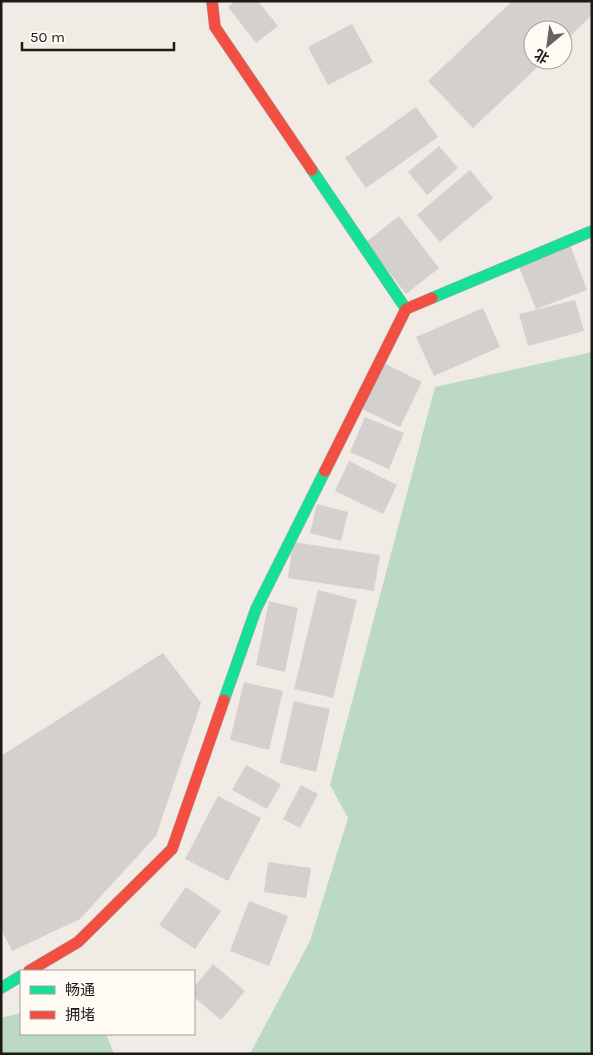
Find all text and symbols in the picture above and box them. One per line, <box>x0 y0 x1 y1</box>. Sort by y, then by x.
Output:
scale bar <box>22 20 175 52</box>
north arrow <box>523 20 573 70</box>
text: 50 m <box>30 28 65 46</box>
text: 北 <box>532 45 552 67</box>
legend <box>20 970 195 1035</box>
text: 畅通 <box>65 981 95 999</box>
text: 拥堵 <box>65 1006 95 1024</box>

